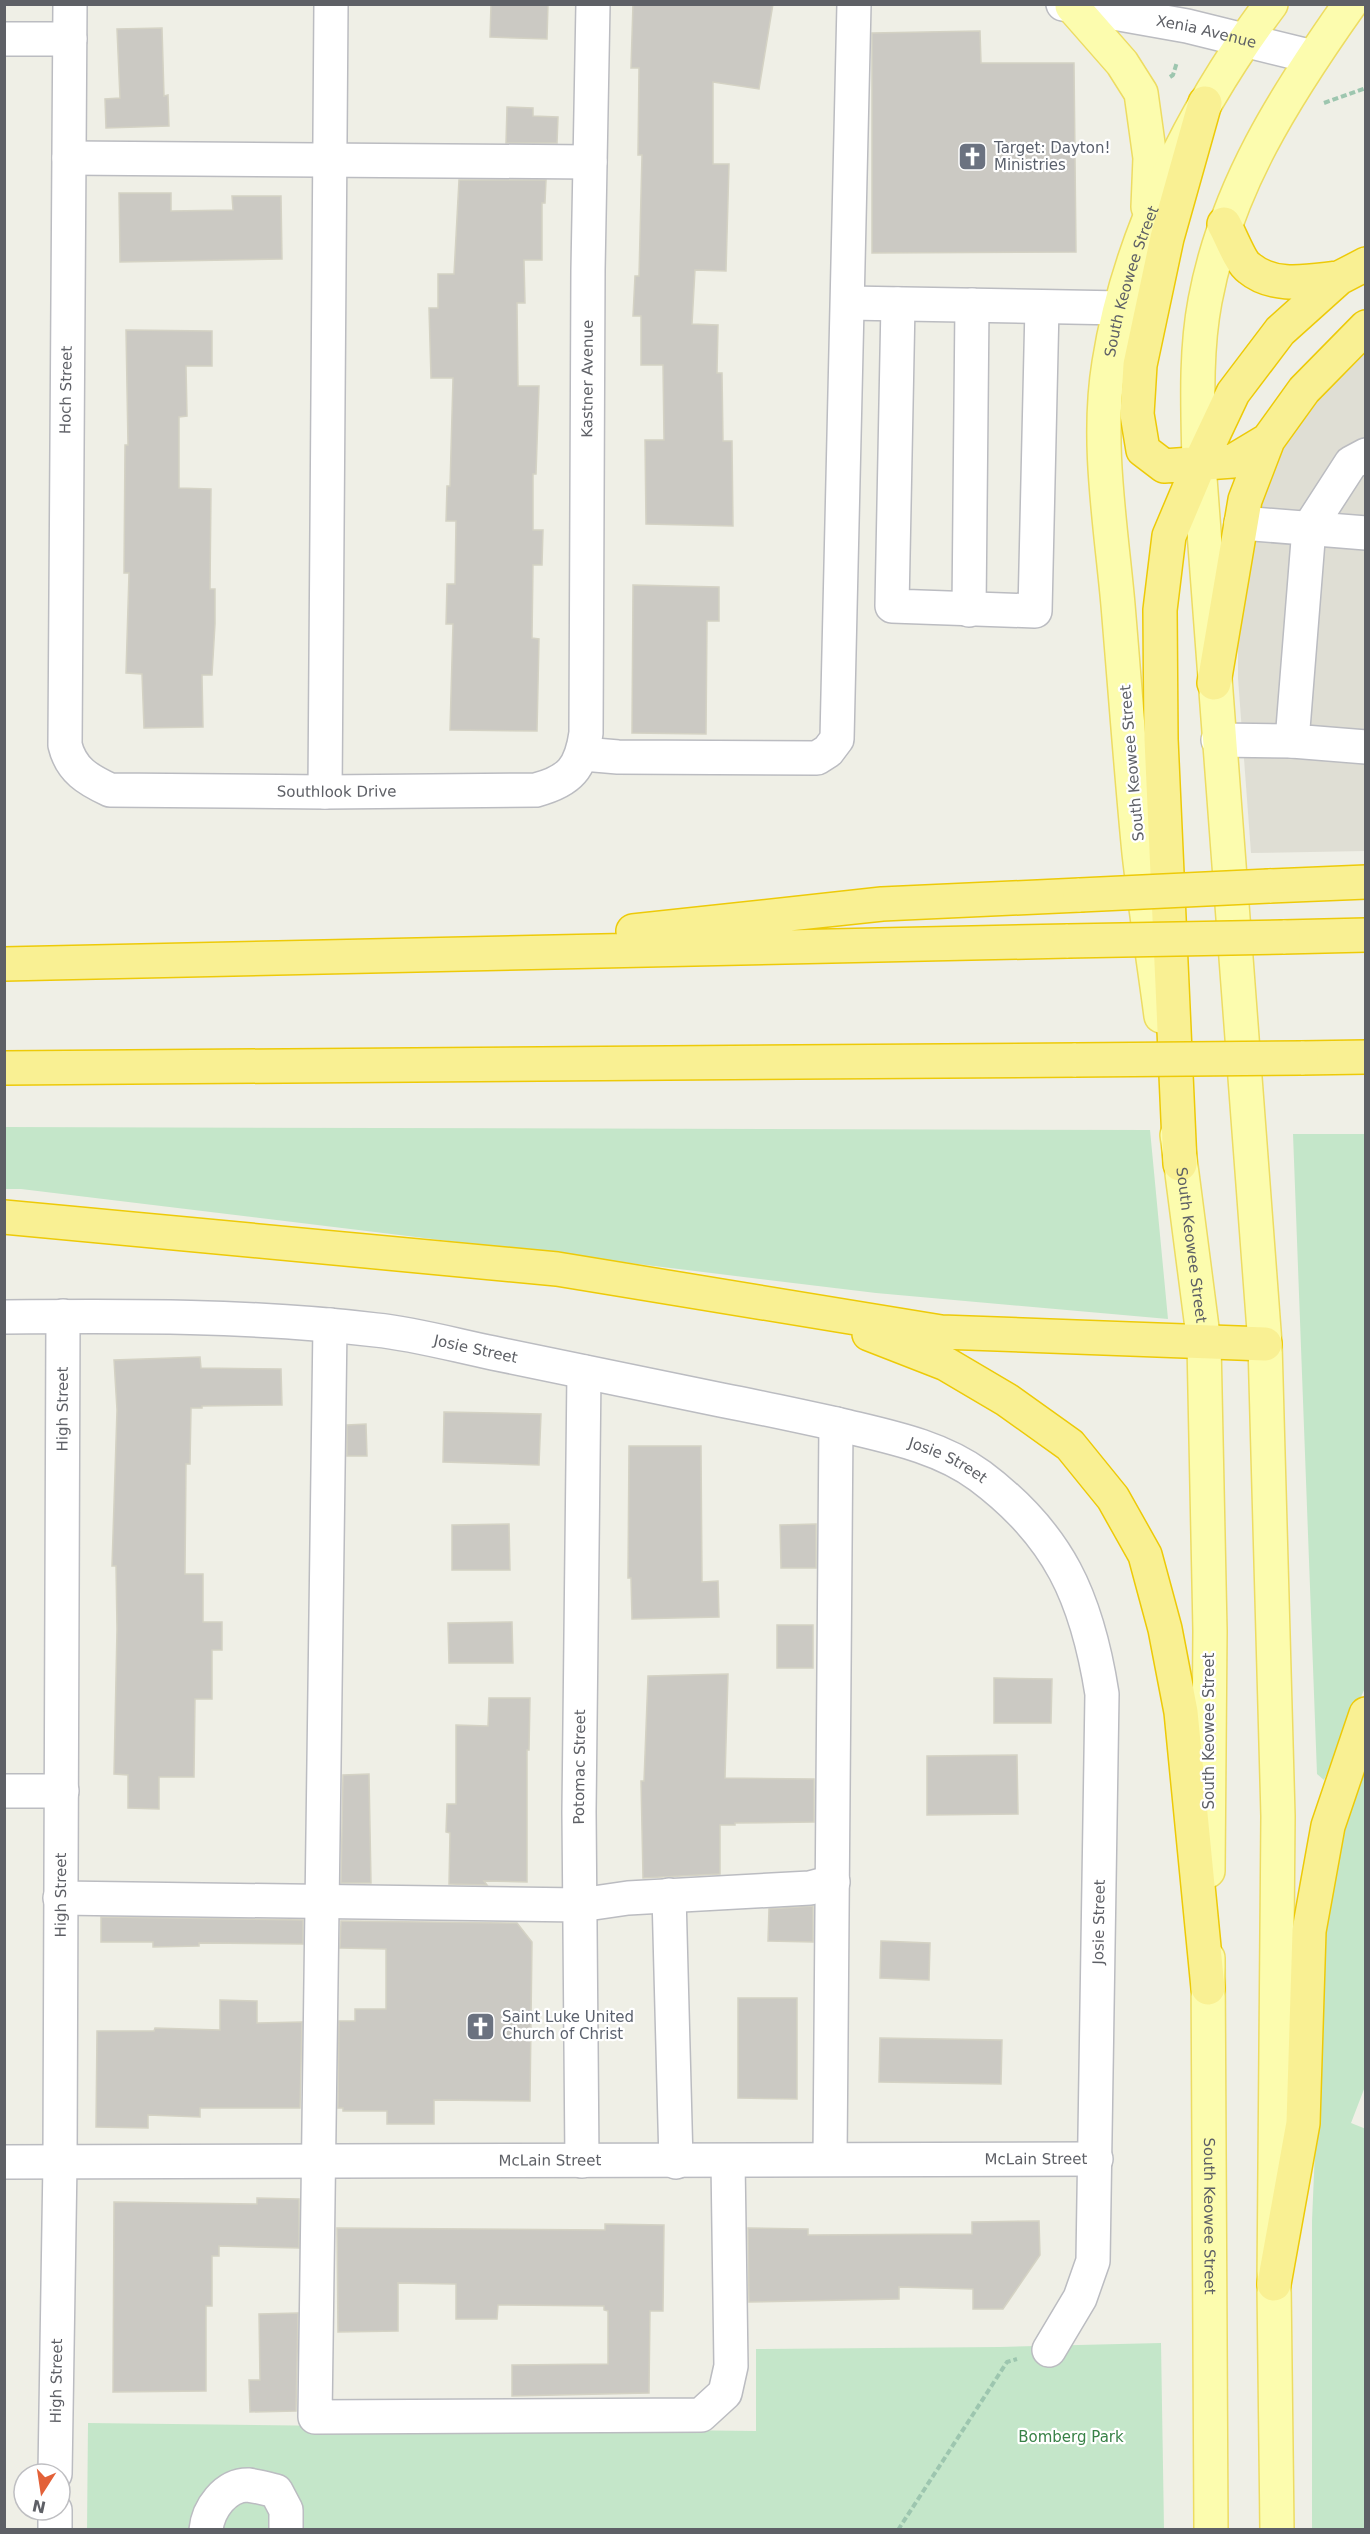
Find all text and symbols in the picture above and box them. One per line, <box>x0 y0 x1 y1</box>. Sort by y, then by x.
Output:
street label: Xenia Avenue <box>1155 12 1258 52</box>
place label: Target: Dayton! Ministries <box>993 139 1110 174</box>
church icon: Target: Dayton! Ministries <box>957 141 989 173</box>
street label: South Keowee Street <box>1101 203 1163 358</box>
street label: Kastner Avenue <box>578 320 597 438</box>
street label: Hoch Street <box>56 345 76 434</box>
street label: South Keowee Street <box>1116 684 1148 842</box>
street label: Southlook Drive <box>277 782 397 801</box>
street label: South Keowee Street <box>1172 1166 1210 1324</box>
street label: Josie Street <box>431 1331 519 1367</box>
street label: High Street <box>54 1366 72 1452</box>
street label: Josie Street <box>905 1433 991 1487</box>
street label: South Keowee Street <box>1200 1652 1218 1809</box>
street label: Potomac Street <box>570 1709 589 1825</box>
street label: High Street <box>52 1852 70 1938</box>
street label: Josie Street <box>1089 1879 1109 1966</box>
place label: Saint Luke United Church of Christ <box>502 2008 634 2043</box>
church icon: Saint Luke United Church of Christ <box>465 2010 497 2042</box>
street label: South Keowee Street <box>1200 2137 1219 2295</box>
street label: McLain Street <box>985 2150 1088 2168</box>
street label: McLain Street <box>499 2151 602 2170</box>
street label: High Street <box>47 2338 66 2424</box>
park label: Bomberg Park <box>1018 2428 1124 2446</box>
north arrow <box>12 2462 72 2522</box>
text: N <box>30 2495 48 2517</box>

